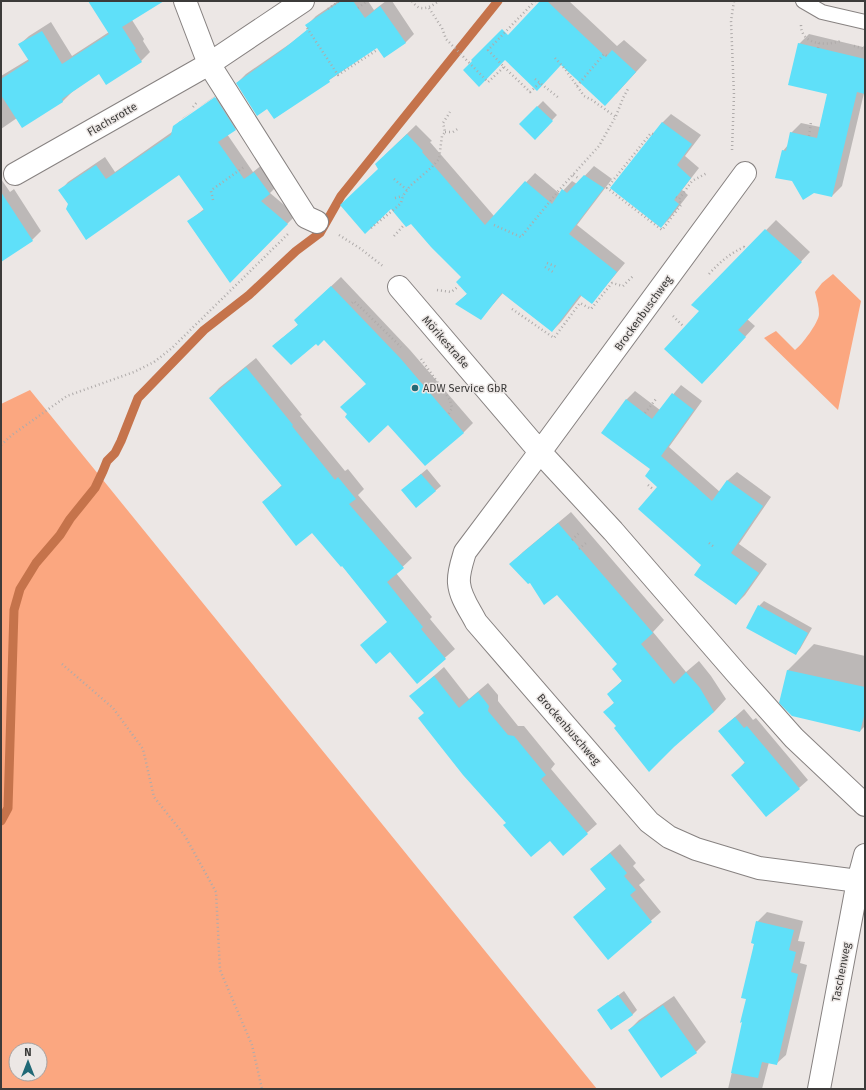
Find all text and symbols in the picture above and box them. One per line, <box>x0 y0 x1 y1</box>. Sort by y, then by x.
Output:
street label: Flachsrotte <box>85 100 139 139</box>
street label: Brockenbuschweg <box>612 273 675 353</box>
street label: Mörikestraße <box>419 313 472 371</box>
place label: ADW Service GbR <box>423 382 508 395</box>
marker: ADW Service GbR <box>410 383 420 393</box>
street label: Brockenbuschweg <box>534 691 603 768</box>
street label: Taschenweg <box>829 941 854 1003</box>
north arrow <box>8 1042 48 1082</box>
text: N <box>24 1046 32 1059</box>

